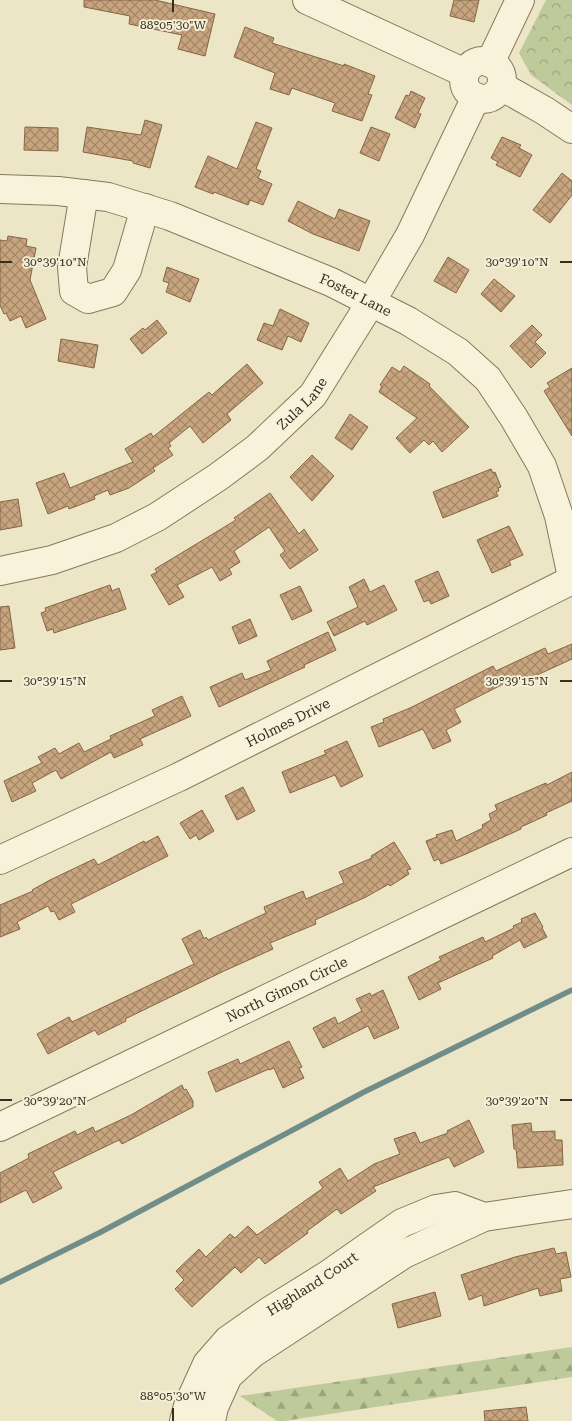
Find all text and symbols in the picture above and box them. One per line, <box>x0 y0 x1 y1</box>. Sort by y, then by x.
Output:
text: 88°05'30"W <box>140 18 207 32</box>
text: 30°39'10"N <box>23 255 87 269</box>
text: 30°39'10"N <box>485 255 549 269</box>
street label: Foster Lane <box>317 270 395 320</box>
street label: Zula Lane <box>274 374 330 433</box>
text: 30°39'15"N <box>23 674 87 688</box>
text: 30°39'15"N <box>485 674 549 688</box>
street label: Holmes Drive <box>243 695 333 750</box>
street label: North Gimon Circle <box>223 953 350 1025</box>
text: 30°39'20"N <box>23 1094 87 1108</box>
text: 30°39'20"N <box>485 1094 549 1108</box>
street label: Highland Court <box>264 1248 361 1319</box>
text: 88°05'30"W <box>140 1389 207 1403</box>

